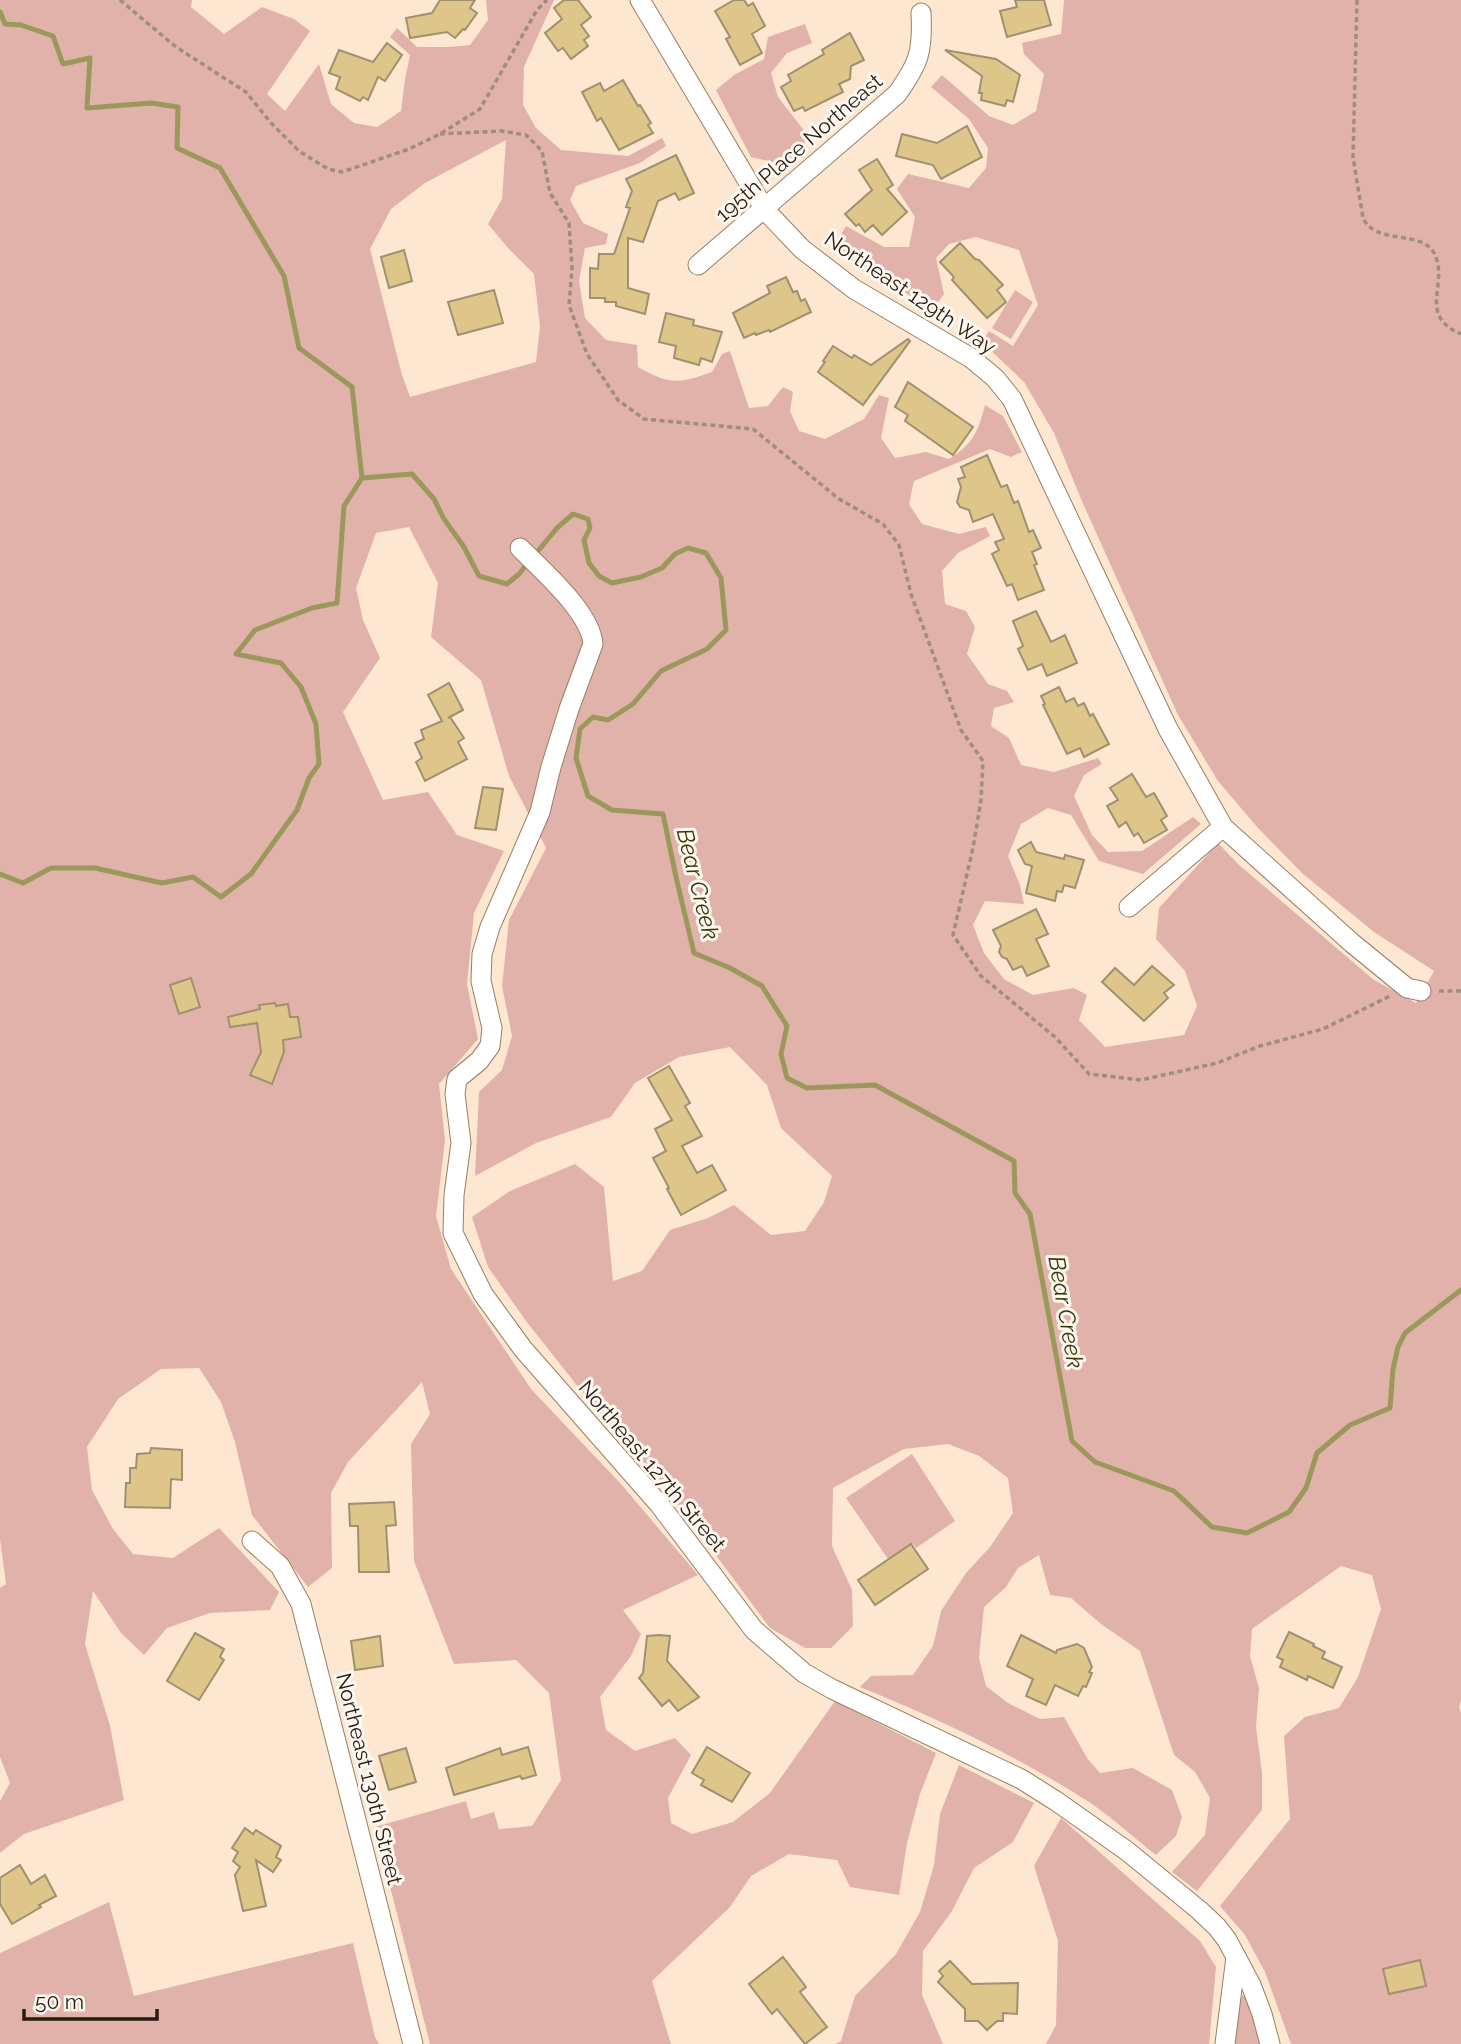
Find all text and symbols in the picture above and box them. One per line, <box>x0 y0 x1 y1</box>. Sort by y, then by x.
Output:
street label: 195th Place Northeast <box>710 68 887 227</box>
street label: Northeast 129th Way <box>820 226 1001 359</box>
water label: Bear Creek <box>672 826 725 942</box>
water label: Bear Creek <box>1043 1254 1090 1370</box>
street label: Northeast 127th Street <box>574 1375 731 1556</box>
street label: Northeast 130th Street <box>331 1670 408 1887</box>
scale bar <box>24 1978 158 2022</box>
text: 50 m <box>35 1989 84 2014</box>

